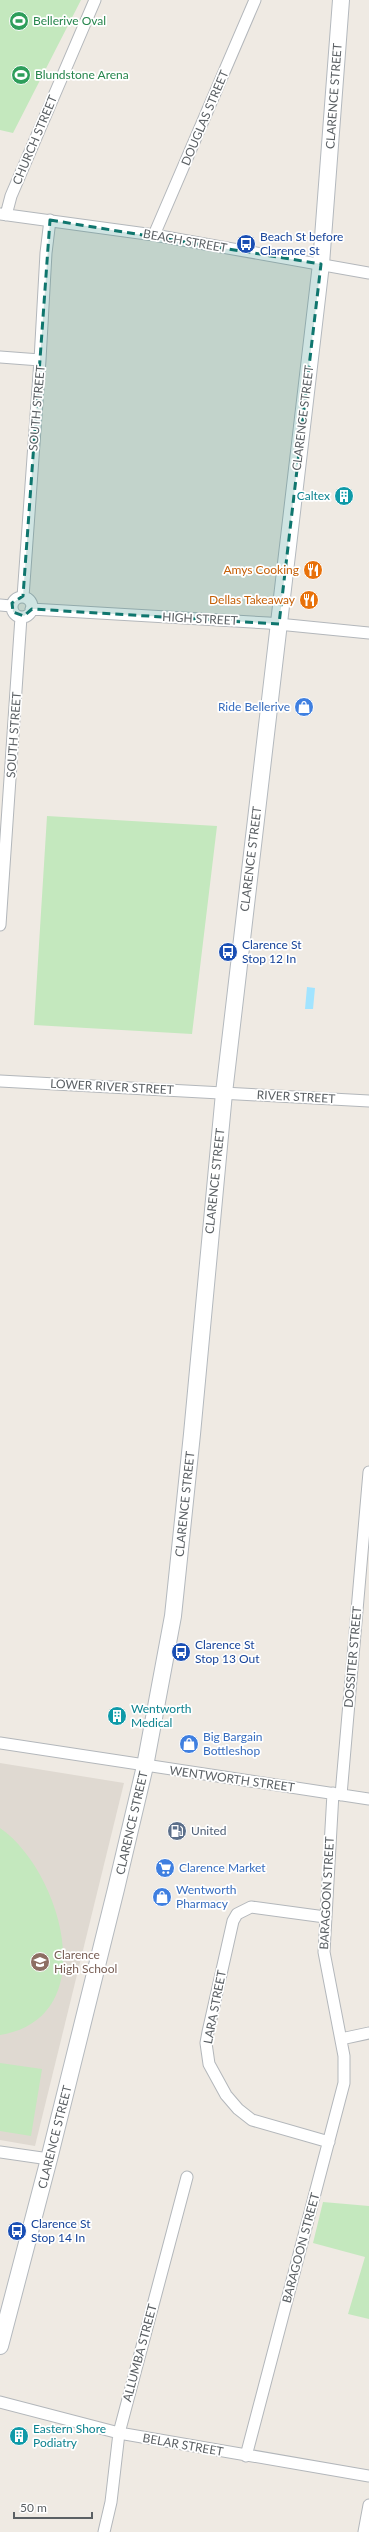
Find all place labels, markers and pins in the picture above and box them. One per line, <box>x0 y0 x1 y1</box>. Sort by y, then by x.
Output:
sports icon: Bellerive Oval <box>8 10 30 32</box>
place label: Bellerive Oval <box>33 13 106 28</box>
sports icon: Blundstone Arena <box>10 64 32 86</box>
place label: Blundstone Arena <box>35 67 129 82</box>
place label: Beach St before Clarence St <box>260 229 343 258</box>
bus stop icon: Beach St before Clarence St <box>235 233 257 255</box>
building icon: Caltex <box>333 485 355 507</box>
place label: Caltex <box>297 488 330 503</box>
restaurant icon: Amys Cooking <box>302 559 324 581</box>
place label: Amys Cooking <box>223 562 299 577</box>
restaurant icon: Dellas Takeaway <box>298 589 320 611</box>
place label: Dellas Takeaway <box>209 592 296 607</box>
shop icon: Ride Bellerive <box>293 696 315 718</box>
place label: Ride Bellerive <box>218 699 290 714</box>
place label: Clarence St Stop 12 In <box>242 937 302 966</box>
bus stop icon: Clarence St Stop 12 In <box>217 941 239 963</box>
place label: Clarence St Stop 13 Out <box>195 1637 260 1666</box>
bus stop icon: Clarence St Stop 13 Out <box>170 1641 192 1663</box>
place label: Wentworth Medical <box>131 1701 192 1730</box>
building icon: Wentworth Medical <box>106 1705 128 1727</box>
place label: Big Bargain Bottleshop <box>203 1729 262 1758</box>
shop icon: Big Bargain Bottleshop <box>178 1733 200 1755</box>
fuel station icon: United <box>166 1820 188 1842</box>
place label: United <box>191 1823 227 1838</box>
supermarket icon: Clarence Market <box>154 1857 176 1879</box>
place label: Clarence Market <box>179 1860 266 1875</box>
place label: Wentworth Pharmacy <box>176 1882 237 1911</box>
shop icon: Wentworth Pharmacy <box>151 1886 173 1908</box>
place label: Clarence High School <box>54 1947 117 1976</box>
school or university icon: Clarence High School <box>29 1951 51 1973</box>
place label: Clarence St Stop 14 In <box>31 2216 91 2245</box>
bus stop icon: Clarence St Stop 14 In <box>6 2220 28 2242</box>
place label: Eastern Shore Podiatry <box>33 2421 106 2450</box>
building icon: Eastern Shore Podiatry <box>8 2425 30 2447</box>

